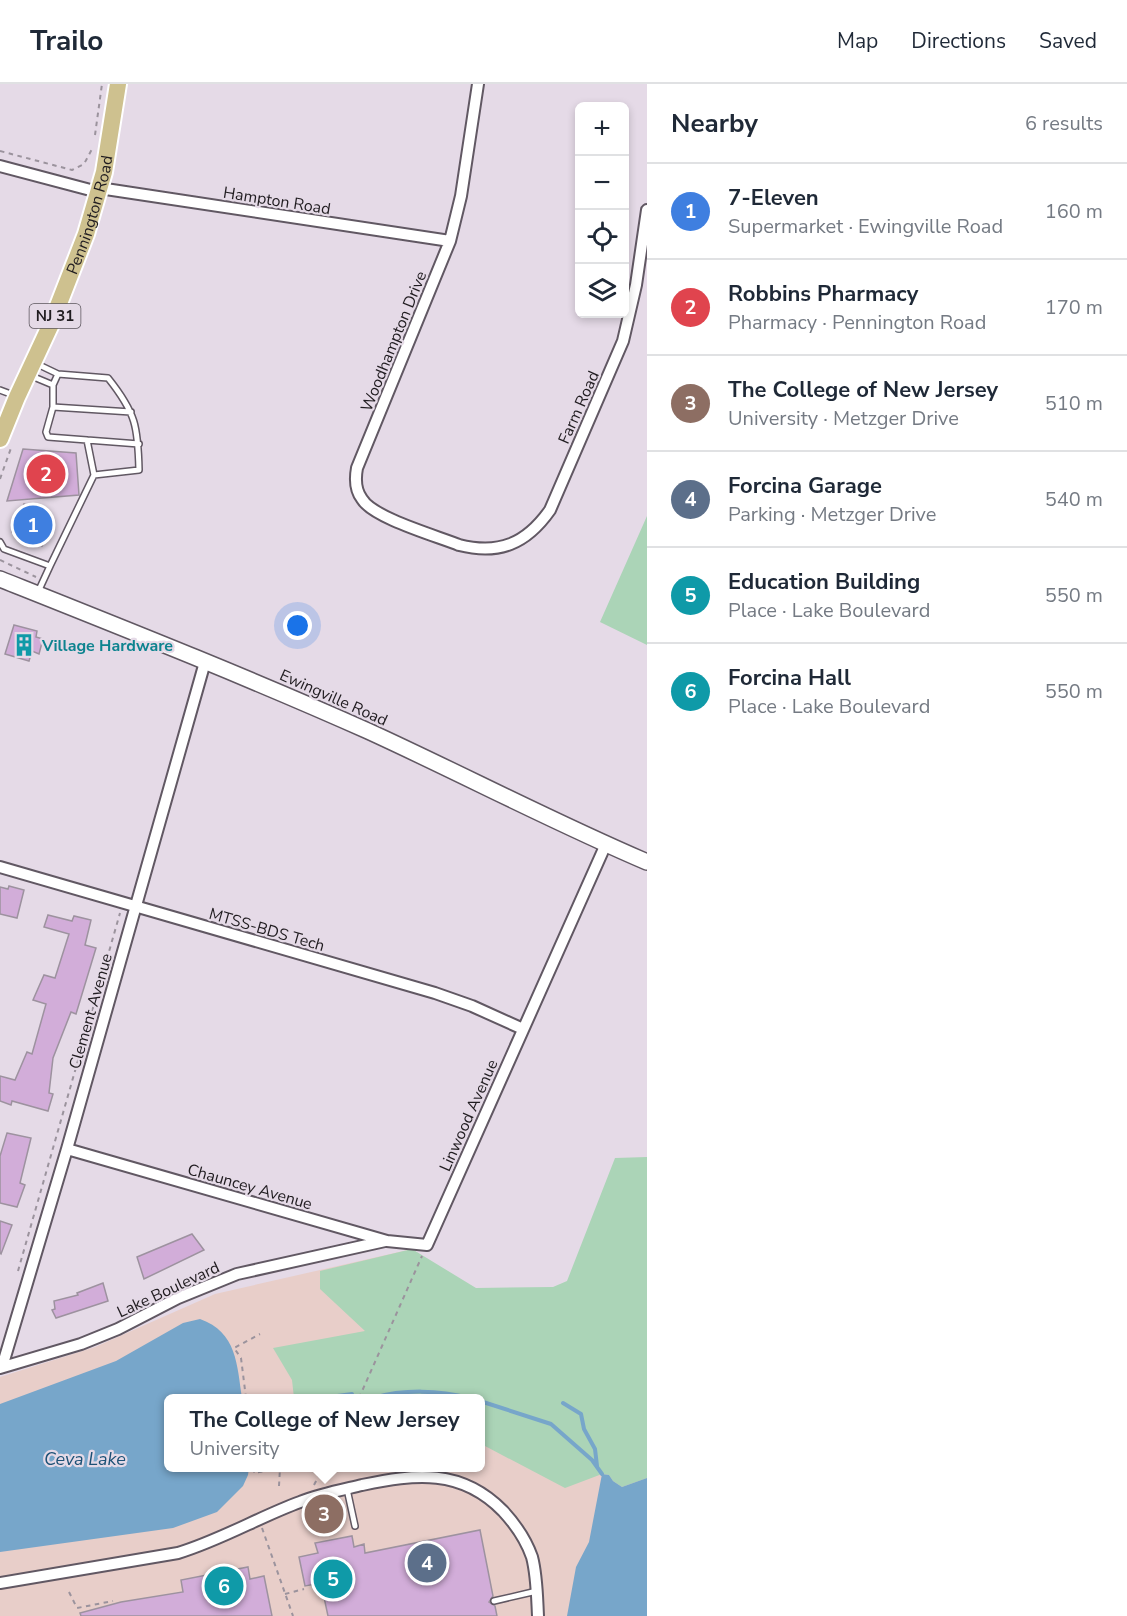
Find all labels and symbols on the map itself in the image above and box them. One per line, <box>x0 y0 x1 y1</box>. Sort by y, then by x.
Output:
street label: Pennington Road <box>61 154 118 278</box>
street label: Hampton Road <box>222 182 332 220</box>
street label: Woodhampton Drive <box>356 268 432 415</box>
road number: NJ 31 <box>29 304 80 328</box>
street label: Farm Road <box>553 367 605 447</box>
pin: 2 <box>26 452 66 496</box>
pin: 1 <box>14 502 52 548</box>
your location <box>283 611 312 640</box>
building icon: Village Hardware <box>11 632 37 658</box>
place label: Village Hardware <box>41 635 173 657</box>
street label: Ewingville Road <box>276 664 391 732</box>
street label: MTSS-BDS Tech <box>206 903 327 957</box>
street label: Clement Avenue <box>64 951 118 1072</box>
street label: Linwood Avenue <box>434 1056 503 1175</box>
street label: Chauncey Avenue <box>185 1159 315 1215</box>
street label: Lake Boulevard <box>114 1257 223 1323</box>
water label: Ceva Lake <box>44 1447 126 1471</box>
pin: 3 <box>304 1492 344 1536</box>
pin: 4 <box>408 1540 446 1586</box>
pin: 5 <box>314 1556 352 1602</box>
pin: 6 <box>204 1564 244 1608</box>

